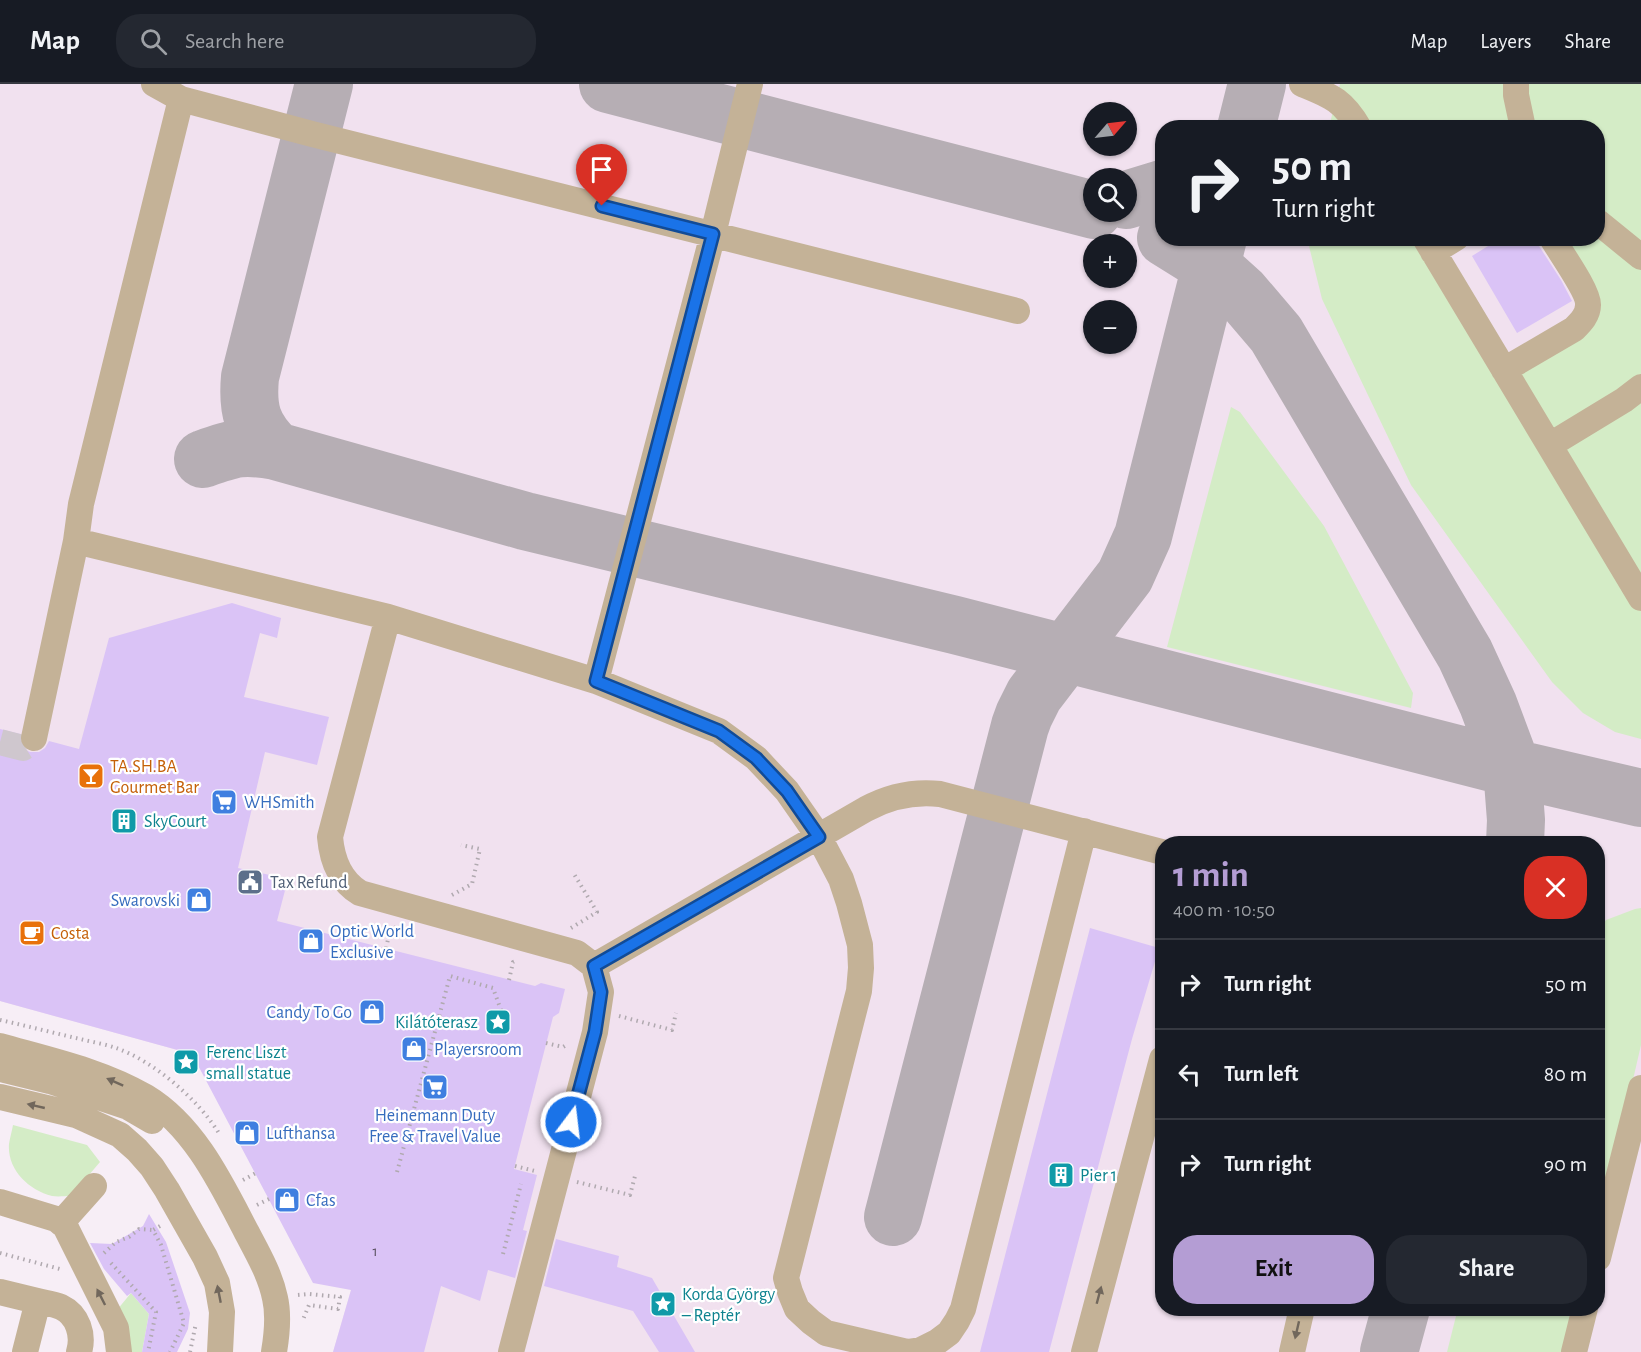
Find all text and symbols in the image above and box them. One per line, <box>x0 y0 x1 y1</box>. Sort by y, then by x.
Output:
search box <box>116 14 536 68</box>
icon: search <box>137 25 170 58</box>
text: Map <box>30 27 80 55</box>
text: Search here <box>185 30 284 52</box>
text: Map <box>1411 31 1447 52</box>
text: Layers <box>1480 31 1531 52</box>
text: Share <box>1564 31 1611 52</box>
north arrow <box>1083 102 1137 156</box>
map controls <box>1083 102 1137 354</box>
pin <box>576 144 627 206</box>
icon: right <box>1173 144 1251 222</box>
text: 50 m <box>1272 146 1352 188</box>
icon: arrive <box>585 153 618 186</box>
button: search <box>1083 168 1137 222</box>
text: Turn right <box>1272 195 1375 222</box>
button: + <box>1083 234 1137 288</box>
button: − <box>1083 300 1137 354</box>
place label: TA.SH.BA Gourmet Bar <box>110 758 199 797</box>
bar icon: TA.SH.BA Gourmet Bar <box>76 761 106 791</box>
supermarket icon: WHSmith <box>209 787 239 817</box>
place label: WHSmith <box>244 794 315 812</box>
building icon: SkyCourt <box>109 806 139 836</box>
place label: SkyCourt <box>144 813 207 831</box>
button: close <box>1524 856 1587 919</box>
text: 1 min <box>1173 857 1249 893</box>
public building icon: Tax Refund <box>235 867 265 897</box>
place label: Tax Refund <box>270 874 347 892</box>
shop icon: Swarovski <box>184 885 214 915</box>
place label: Swarovski <box>111 892 180 910</box>
text: 400 m · 10:50 <box>1173 900 1275 920</box>
cafe icon: Costa <box>17 918 47 948</box>
place label: Optic World Exclusive <box>330 923 414 962</box>
place label: Costa <box>51 925 90 943</box>
shop icon: Optic World Exclusive <box>296 926 326 956</box>
icon: right <box>1173 968 1206 1001</box>
text: Turn right <box>1224 973 1311 995</box>
text: 50 m <box>1545 973 1587 995</box>
shop icon: Candy To Go <box>357 997 387 1027</box>
place label: Candy To Go <box>267 1004 352 1022</box>
place icon: Kilátóterasz <box>483 1007 513 1037</box>
place label: Kilátóterasz <box>395 1014 478 1032</box>
shop icon: Playersroom <box>399 1034 429 1064</box>
place label: Playersroom <box>434 1041 522 1059</box>
place label: Ferenc Liszt small statue <box>206 1044 291 1083</box>
place icon: Ferenc Liszt small statue <box>171 1047 201 1077</box>
icon: left <box>1173 1058 1206 1091</box>
text: Turn left <box>1224 1063 1298 1085</box>
text: 80 m <box>1544 1063 1587 1085</box>
supermarket icon: Heinemann Duty Free & Travel Value <box>420 1072 450 1102</box>
one-way arrow <box>107 1077 124 1086</box>
position arrow <box>539 1090 603 1154</box>
one-way arrow <box>27 1100 45 1110</box>
place label: Heinemann Duty Free & Travel Value <box>369 1107 501 1146</box>
shop icon: Lufthansa <box>232 1118 262 1148</box>
place label: Lufthansa <box>266 1125 336 1143</box>
icon: right <box>1173 1148 1206 1181</box>
text: Turn right <box>1224 1153 1311 1175</box>
text: 90 m <box>1544 1153 1587 1175</box>
building icon: Pier 1 <box>1046 1160 1076 1190</box>
place label: Pier 1 <box>1080 1167 1117 1185</box>
shop icon: Cfas <box>272 1185 302 1215</box>
place label: Cfas <box>306 1192 336 1210</box>
button: Exit <box>1173 1235 1374 1304</box>
button: Share <box>1386 1235 1587 1304</box>
house number: 1 <box>372 1244 378 1259</box>
one-way arrow <box>214 1284 223 1303</box>
place label: Korda György – Reptér <box>681 1286 776 1325</box>
one-way arrow <box>1095 1286 1104 1304</box>
one-way arrow <box>96 1289 106 1306</box>
place icon: Korda György – Reptér <box>648 1289 678 1319</box>
one-way arrow <box>1292 1321 1301 1340</box>

